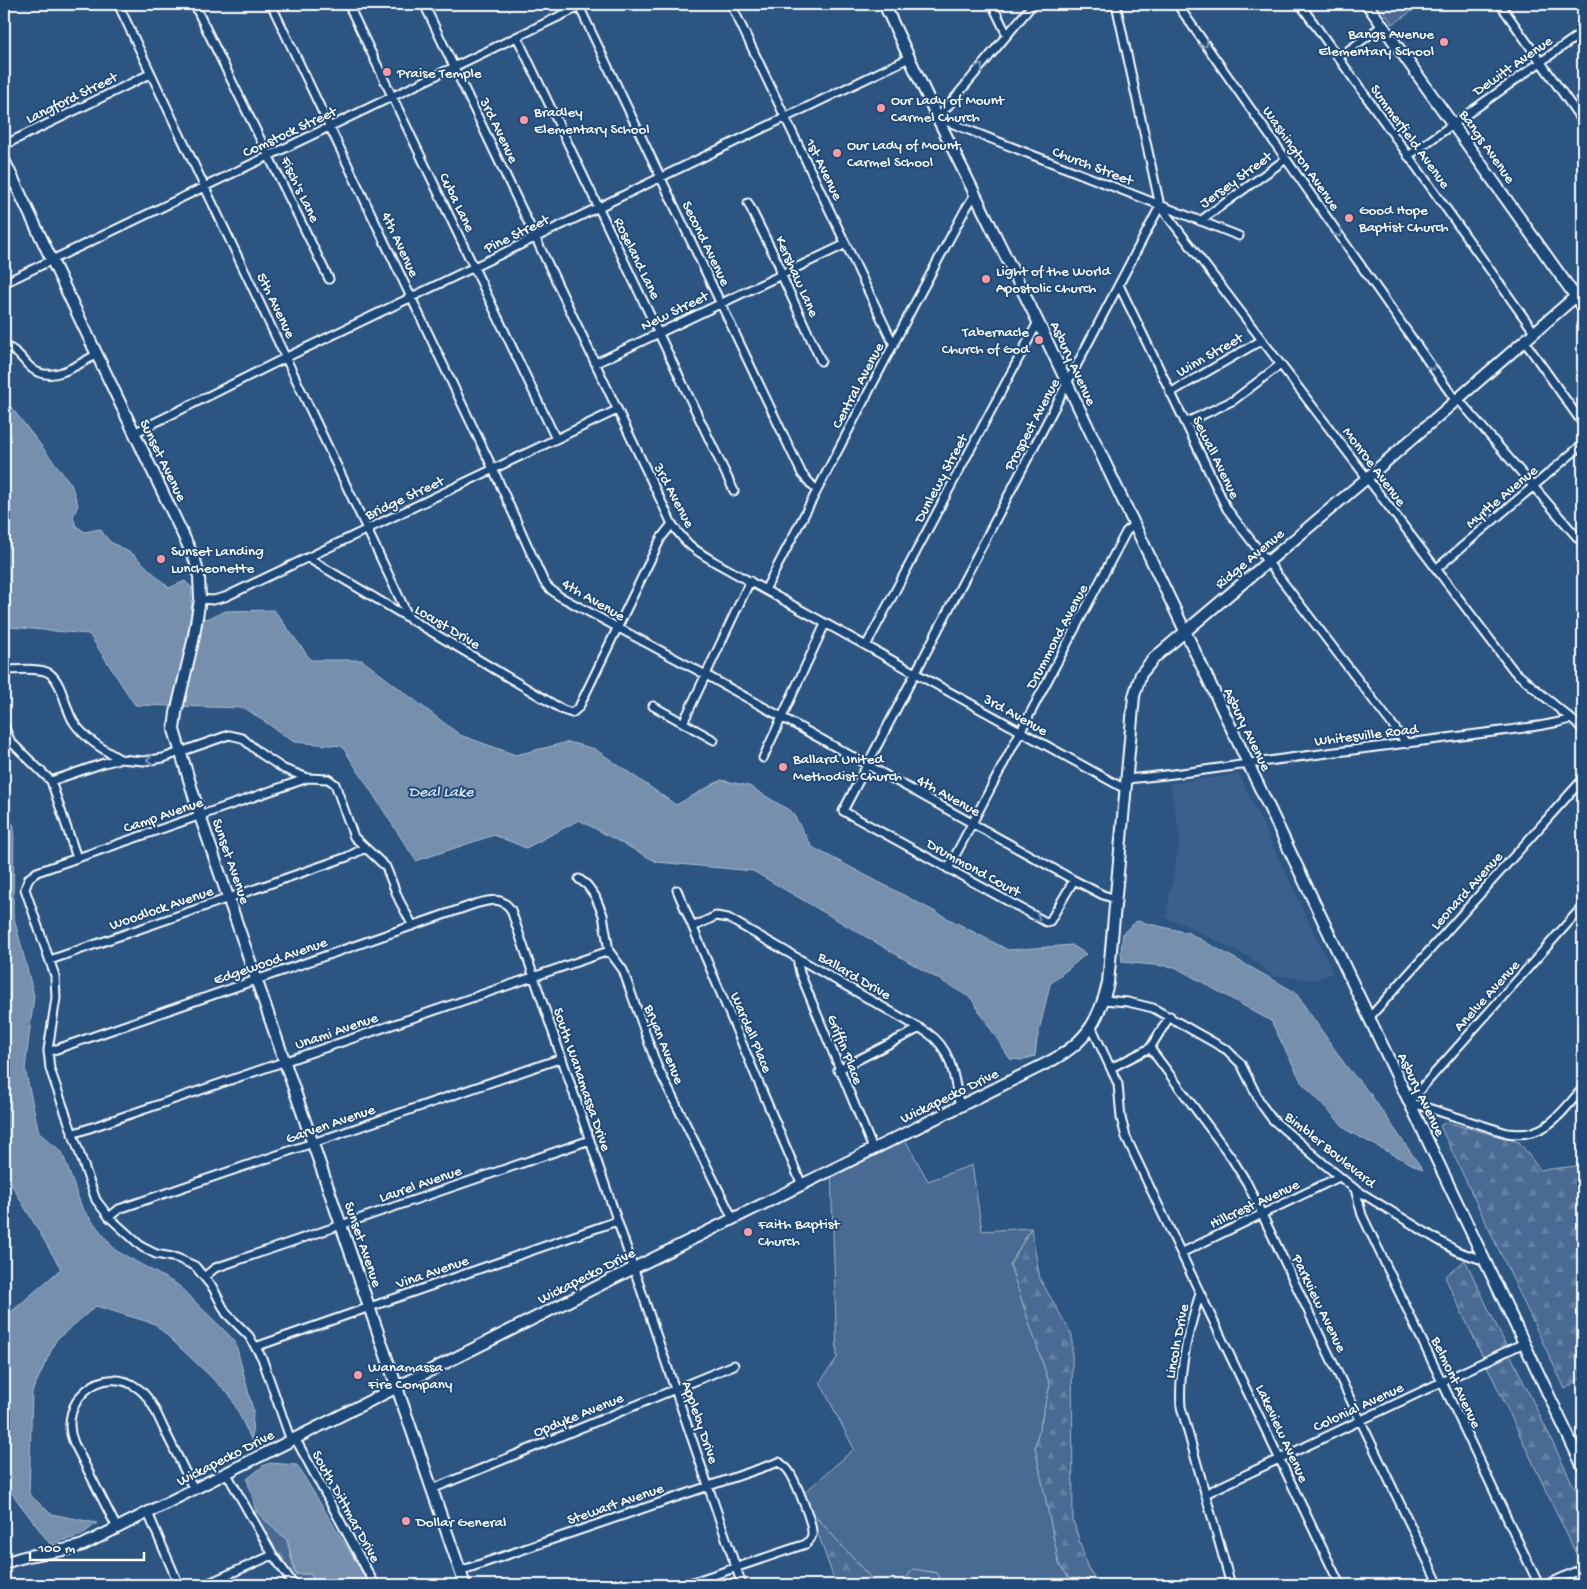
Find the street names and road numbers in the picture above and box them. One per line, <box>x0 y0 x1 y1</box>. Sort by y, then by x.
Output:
street label: Dewitt Avenue <box>1469 32 1557 101</box>
street label: Langford Street <box>23 68 122 129</box>
street label: Summerfield Avenue <box>1365 81 1453 193</box>
street label: 3rd Avenue <box>474 94 522 167</box>
street label: Comstock Street <box>240 102 341 162</box>
street label: Washington Avenue <box>1258 103 1343 215</box>
street label: Bangs Avenue <box>1454 106 1518 188</box>
street label: 1st Avenue <box>800 135 846 204</box>
street label: Church Street <box>1049 143 1137 191</box>
street label: Jersey Street <box>1196 147 1277 213</box>
street label: Fisch's Lane <box>275 153 323 226</box>
street label: Cuba Lane <box>434 170 478 236</box>
street label: Second Avenue <box>677 199 734 289</box>
street label: 4th Avenue <box>376 209 422 281</box>
street label: Pine Street <box>481 211 554 259</box>
street label: Roseland Lane <box>609 215 664 303</box>
street label: Kershaw Lane <box>770 233 822 320</box>
street label: 5th Avenue <box>252 270 299 342</box>
street label: New Street <box>638 287 713 336</box>
street label: Asbury Avenue <box>1045 319 1100 409</box>
street label: Winn Street <box>1174 329 1248 382</box>
street label: Central Avenue <box>829 340 889 432</box>
street label: Prospect Avenue <box>1000 376 1065 475</box>
street label: Sewall Avenue <box>1187 414 1243 502</box>
street label: Sunset Avenue <box>135 417 190 505</box>
street label: Monroe Avenue <box>1338 424 1409 511</box>
street label: Dunlewy Street <box>910 430 973 527</box>
street label: 3rd Avenue <box>648 460 698 532</box>
street label: Myrtle Avenue <box>1462 462 1542 533</box>
street label: Bridge Street <box>362 472 449 525</box>
street label: Ridge Avenue <box>1212 525 1289 594</box>
street label: 4th Avenue <box>558 575 628 626</box>
street label: Drummond Avenue <box>1022 581 1093 693</box>
street label: Locust Drive <box>411 601 483 654</box>
street label: Asbury Avenue <box>1218 685 1274 775</box>
street label: 3rd Avenue <box>979 690 1050 741</box>
street label: Whitesville Road <box>1314 721 1420 751</box>
street label: 4th Avenue <box>913 772 983 822</box>
street label: Camp Avenue <box>121 794 206 838</box>
street label: Sunset Avenue <box>207 817 253 907</box>
street label: Drummond Court <box>922 835 1025 903</box>
street label: Leonard Avenue <box>1428 848 1508 934</box>
street label: Woodlock Avenue <box>107 883 216 935</box>
street label: Edgewood Avenue <box>211 934 330 990</box>
street label: Ballard Drive <box>813 948 894 1005</box>
street label: Anelve Avenue <box>1451 957 1524 1036</box>
street label: Wardell Place <box>725 990 775 1076</box>
street label: Bryan Avenue <box>639 1001 687 1088</box>
street label: South Wanamassa Drive <box>548 1005 614 1154</box>
street label: Unami Avenue <box>293 1009 381 1055</box>
street label: Griffin Place <box>822 1012 866 1088</box>
street label: Asbury Avenue <box>1392 1050 1448 1140</box>
street label: Wickapecko Drive <box>898 1065 1002 1128</box>
street label: Garven Avenue <box>284 1101 378 1149</box>
street label: Bimbler Boulevard <box>1280 1108 1380 1194</box>
street label: Laurel Avenue <box>377 1162 464 1207</box>
street label: Hillcrest Avenue <box>1207 1176 1303 1233</box>
street label: Sunset Avenue <box>339 1200 385 1290</box>
street label: Wickapecko Drive <box>535 1244 639 1309</box>
street label: Parkview Avenue <box>1286 1251 1350 1356</box>
street label: Vina Avenue <box>393 1252 472 1294</box>
street label: Lincoln Drive <box>1162 1302 1194 1380</box>
street label: Belmont Avenue <box>1426 1333 1484 1432</box>
street label: Appleby Drive <box>677 1379 722 1467</box>
street label: Colonial Avenue <box>1311 1379 1407 1437</box>
street label: Lakeview Avenue <box>1251 1382 1312 1486</box>
street label: Opdyke Avenue <box>531 1389 627 1442</box>
street label: Wickapecko Drive <box>174 1426 278 1491</box>
street label: South Dittmar Drive <box>307 1448 384 1566</box>
street label: Stewart Avenue <box>565 1480 667 1530</box>

